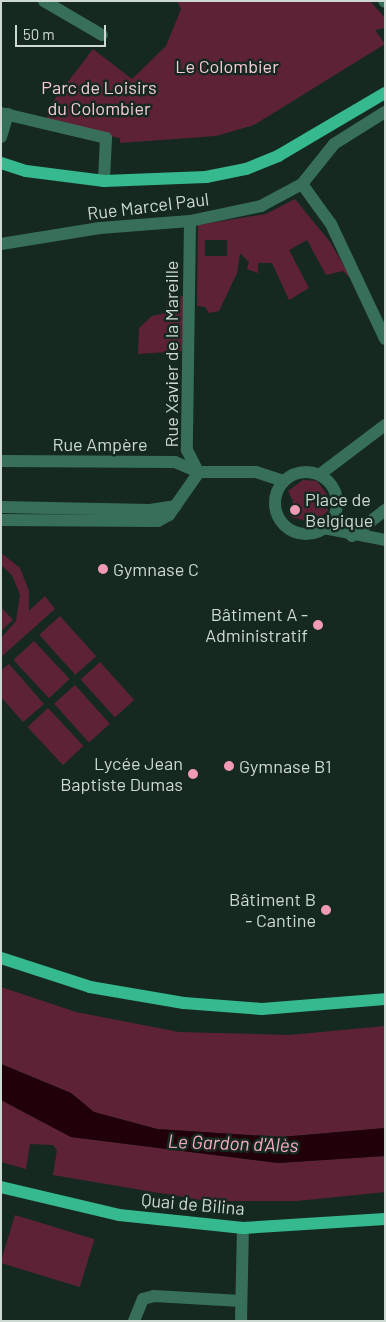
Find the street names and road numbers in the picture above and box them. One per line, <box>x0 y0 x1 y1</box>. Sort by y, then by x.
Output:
street label: Rue Marcel Paul <box>86 188 210 224</box>
street label: Rue Xavier de la Mareille <box>160 261 182 447</box>
street label: Rue Ampère <box>52 433 148 455</box>
street label: Quai de Bilina <box>140 1189 246 1219</box>

